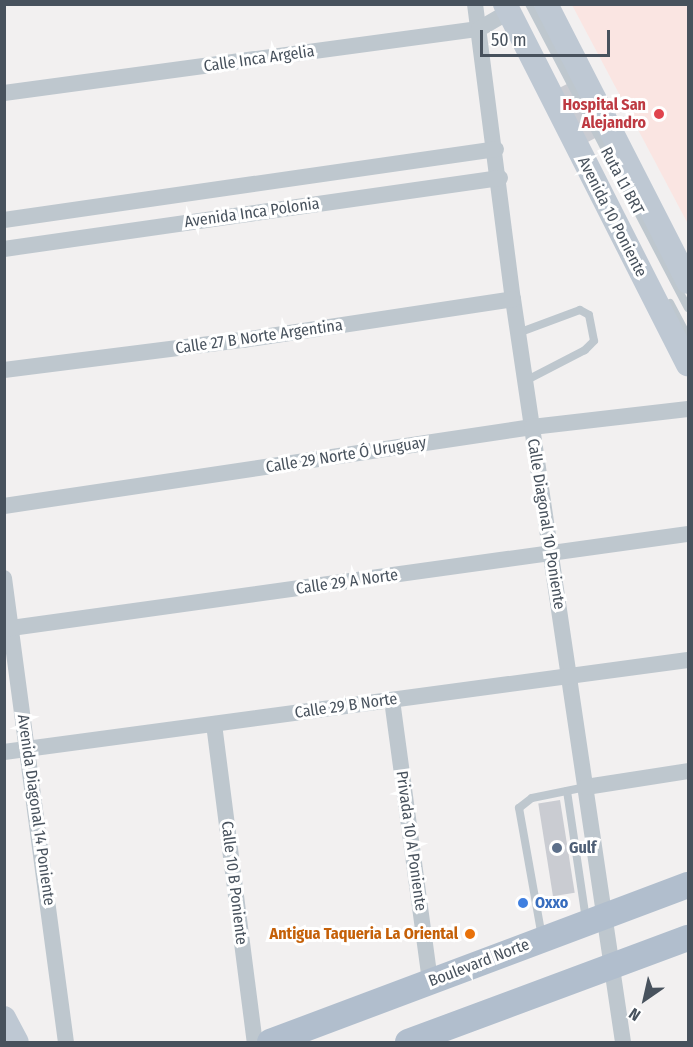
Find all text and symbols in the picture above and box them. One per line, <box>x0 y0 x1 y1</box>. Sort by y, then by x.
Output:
scale bar <box>483 18 614 56</box>
text: 50 m <box>491 29 527 51</box>
street label: Calle Inca Argelia <box>202 42 316 76</box>
place label: Hospital San Alejandro <box>562 95 646 133</box>
marker: Hospital San Alejandro <box>650 105 668 123</box>
street label: Ruta L1 BRT <box>596 144 648 218</box>
street label: Avenida 10 Poniente <box>573 154 651 280</box>
street label: Avenida Inca Polonia <box>183 194 321 232</box>
street label: Calle 27 B Norte Argentina <box>174 316 344 358</box>
street label: Calle 29 Norte Ó Uruguay <box>264 433 428 477</box>
street label: Calle Diagonal 10 Poniente <box>523 437 569 611</box>
street label: Calle 29 A Norte <box>295 565 399 599</box>
street label: Calle 29 B Norte <box>294 689 398 723</box>
street label: Avenida Diagonal 14 Poniente <box>13 713 59 907</box>
street label: Privada 10 A Poniente <box>392 770 430 912</box>
street label: Calle 10 B Poniente <box>217 820 251 946</box>
place label: Gulf <box>569 838 596 858</box>
marker: Gulf <box>550 841 564 855</box>
place label: Oxxo <box>535 893 568 913</box>
marker: Oxxo <box>516 896 530 910</box>
place label: Antigua Taqueria La Oriental <box>270 924 458 944</box>
marker: Antigua Taqueria La Oriental <box>463 927 477 941</box>
street label: Boulevard Norte <box>426 935 532 991</box>
north arrow <box>615 969 675 1029</box>
text: N <box>625 1004 644 1025</box>

